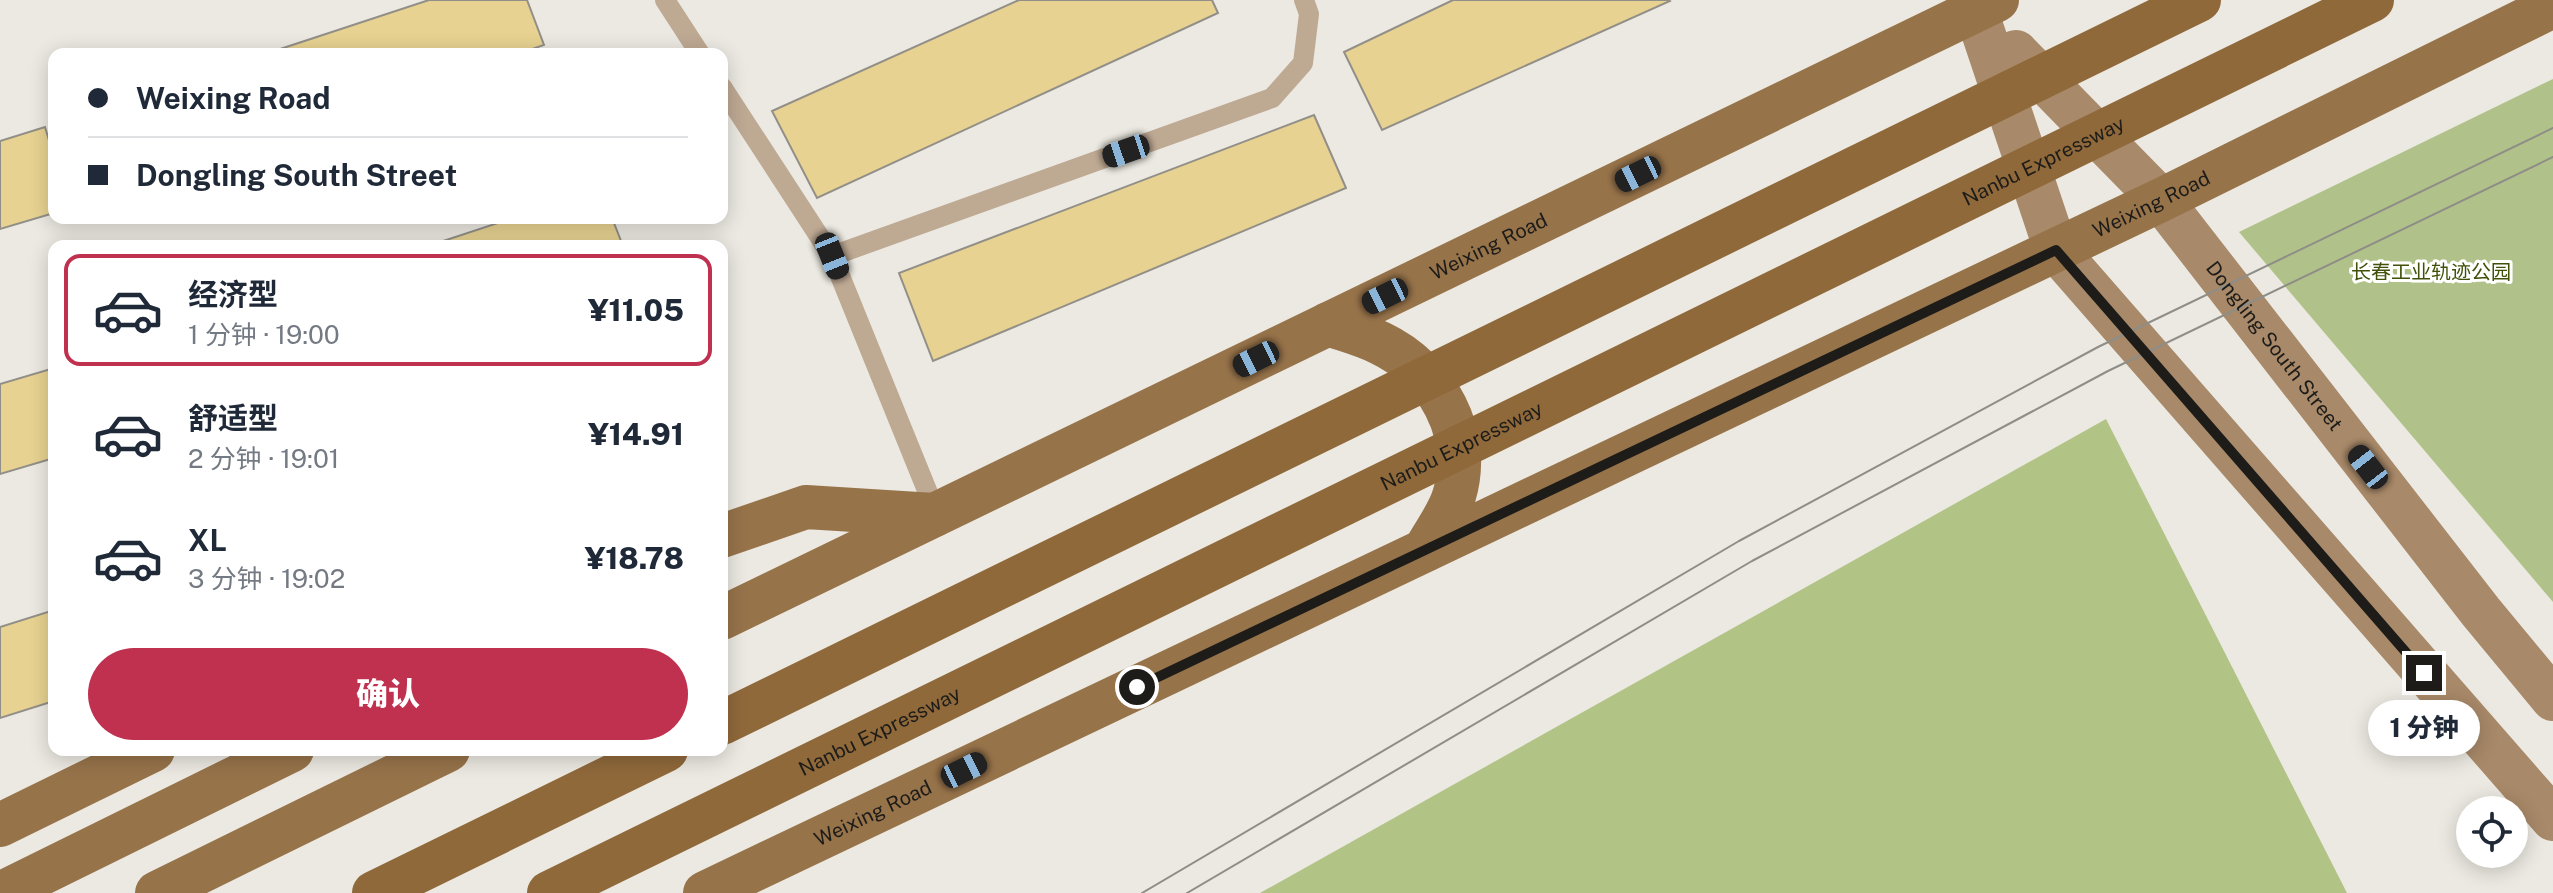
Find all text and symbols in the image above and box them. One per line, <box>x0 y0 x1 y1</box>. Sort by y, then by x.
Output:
text: Weixing Road <box>136 80 331 116</box>
street label: Nanbu Expressway <box>1958 111 2129 211</box>
car <box>1099 132 1153 170</box>
car <box>1611 153 1665 195</box>
text: Dongling South Street <box>136 157 457 193</box>
street label: Weixing Road <box>2089 166 2214 243</box>
street label: Weixing Road <box>1426 208 1551 285</box>
car <box>812 229 852 283</box>
street label: Dongling South Street <box>2201 256 2348 435</box>
park label: 长春工业轨迹公园 <box>2351 260 2511 284</box>
icon: car <box>92 274 164 346</box>
car <box>1358 275 1412 317</box>
text: 经济型 <box>188 276 278 312</box>
text: ¥11.05 <box>588 292 684 328</box>
text: 1 分钟 · 19:00 <box>188 319 340 350</box>
car <box>1229 338 1283 380</box>
street label: Nanbu Expressway <box>1376 396 1547 496</box>
icon: car <box>92 398 164 470</box>
text: 舒适型 <box>188 400 278 436</box>
text: ¥14.91 <box>588 416 684 452</box>
car <box>2344 441 2392 493</box>
text: 2 分钟 · 19:01 <box>188 443 339 474</box>
icon: car <box>92 522 164 594</box>
text: XL <box>188 522 227 558</box>
text: ¥18.78 <box>585 540 684 576</box>
text: 3 分钟 · 19:02 <box>188 563 345 594</box>
button: 确认 <box>88 648 688 740</box>
route end <box>2406 655 2442 691</box>
route start <box>1119 669 1155 705</box>
street label: Nanbu Expressway <box>795 681 965 781</box>
callout: 1 分钟 <box>2368 701 2480 757</box>
text: 1 分钟 <box>2389 712 2459 743</box>
car <box>937 749 991 791</box>
street label: Weixing Road <box>810 775 935 851</box>
map controls <box>2456 796 2528 868</box>
button: locate <box>2456 796 2528 868</box>

